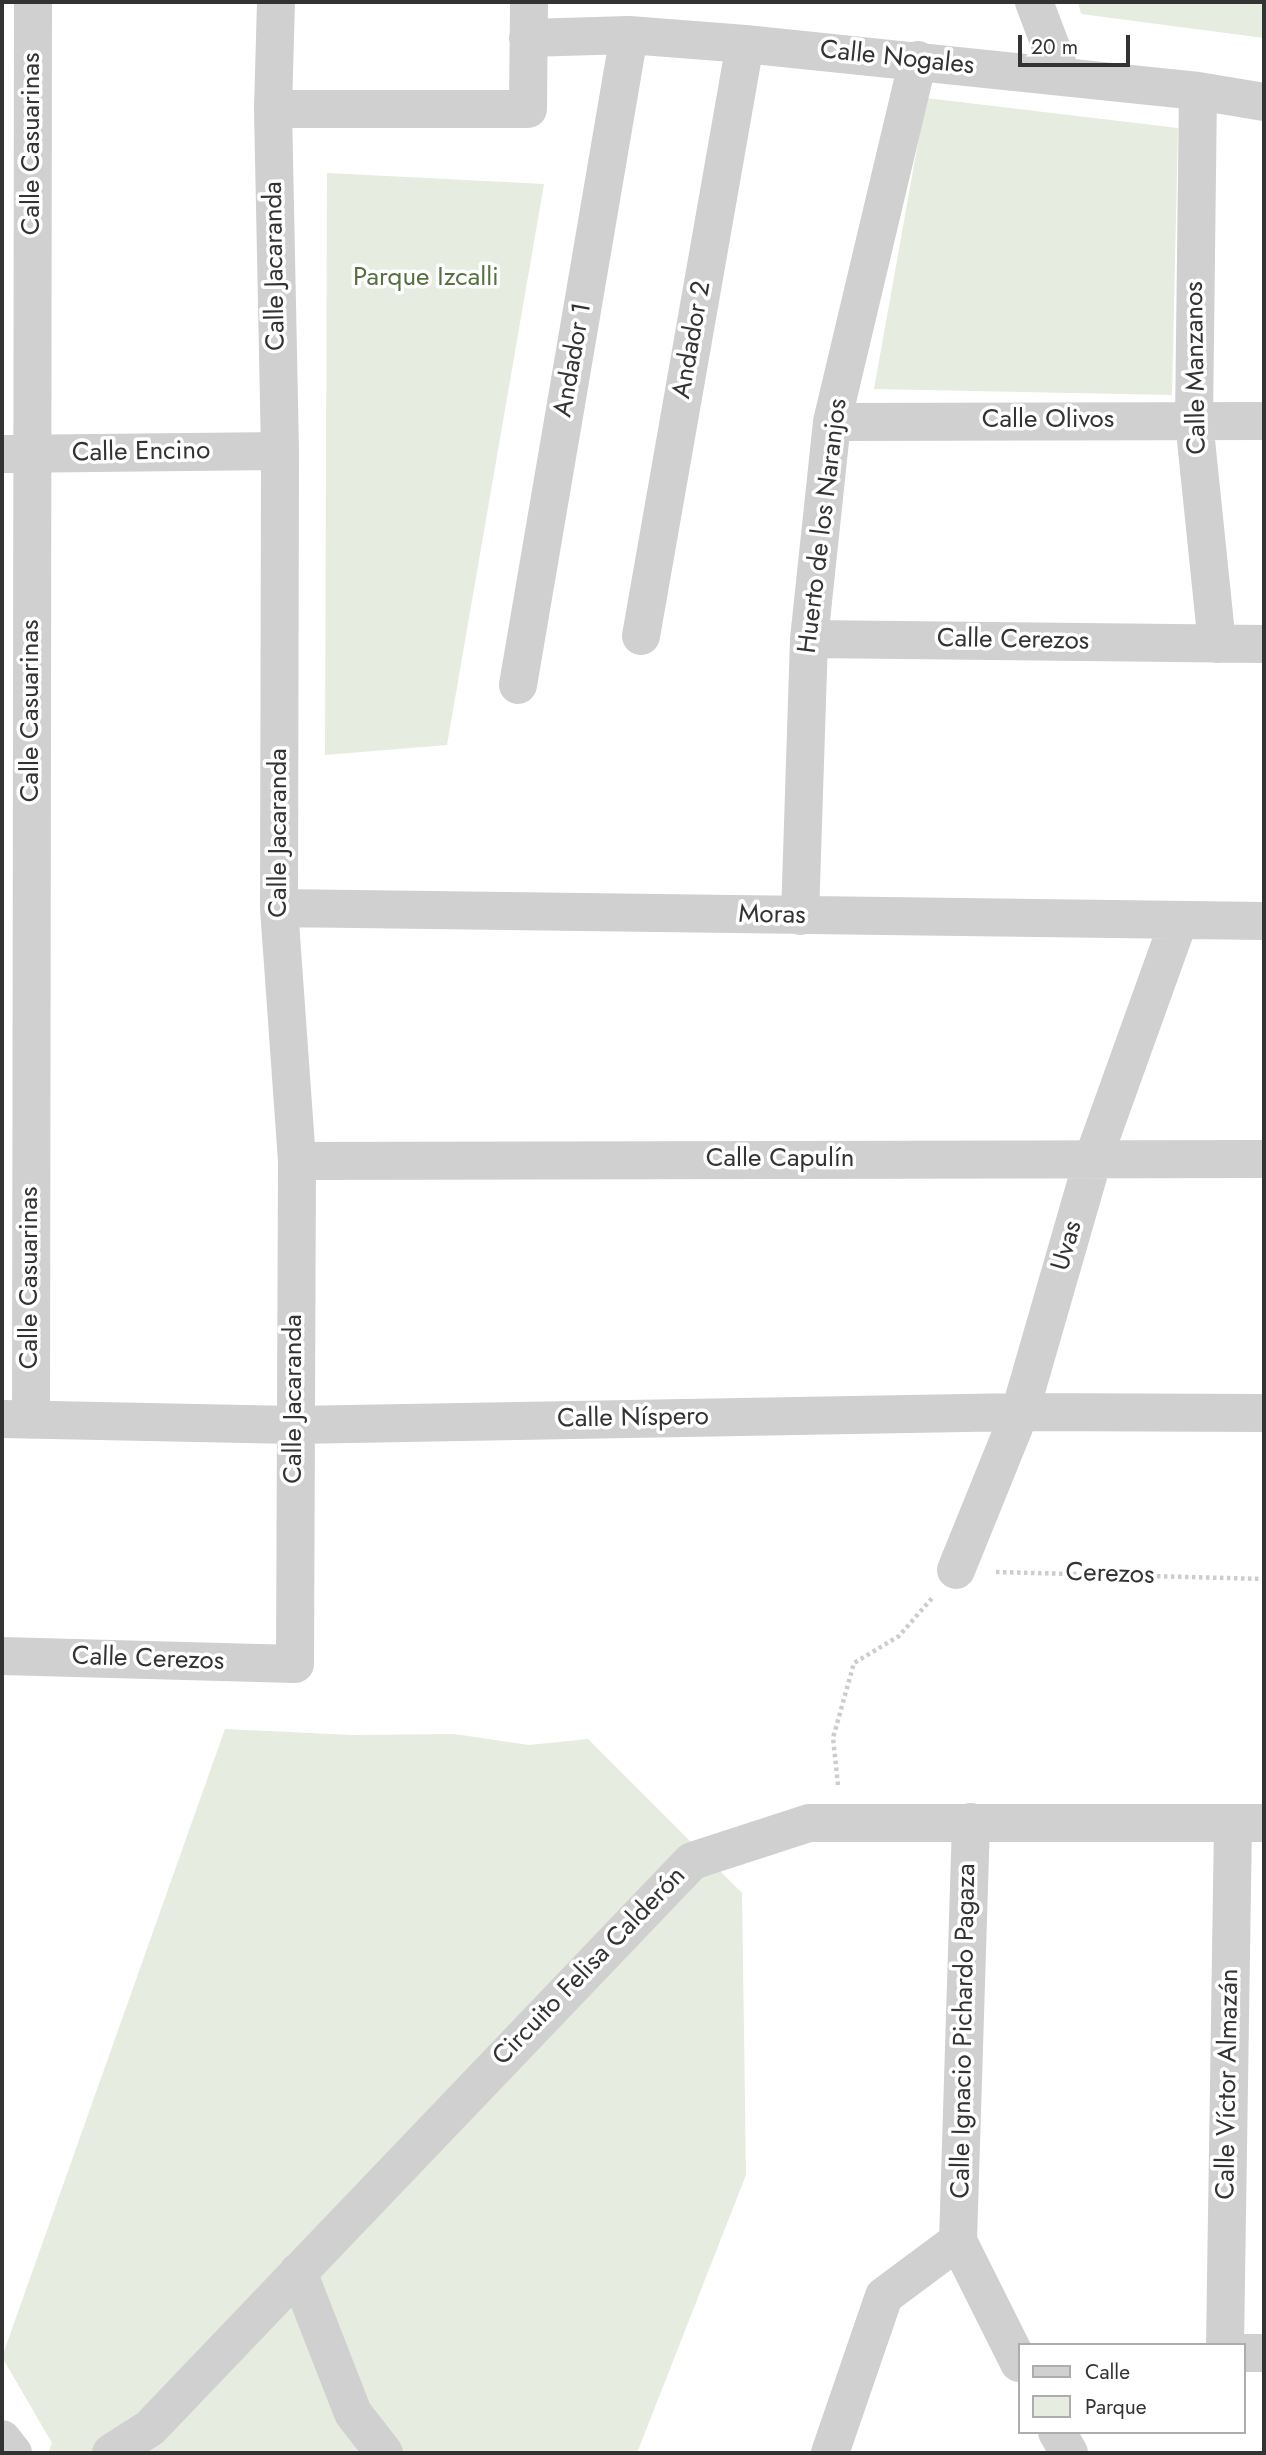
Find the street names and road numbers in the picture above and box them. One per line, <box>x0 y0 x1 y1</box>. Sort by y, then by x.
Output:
street label: Calle Nogales <box>818 35 976 83</box>
street label: Calle Casuarinas <box>17 53 49 235</box>
street label: Calle Jacaranda <box>259 181 293 351</box>
street label: Andador 2 <box>667 279 719 401</box>
street label: Calle Manzanos <box>1180 281 1214 455</box>
street label: Andador 1 <box>549 300 599 420</box>
street label: Huerto de los Naranjos <box>793 397 855 655</box>
street label: Calle Olivos <box>982 405 1114 437</box>
street label: Calle Encino <box>72 436 210 470</box>
street label: Calle Casuarinas <box>16 620 48 802</box>
street label: Calle Cerezos <box>937 624 1089 658</box>
street label: Calle Jacaranda <box>264 748 296 918</box>
street label: Moras <box>738 900 806 932</box>
street label: Calle Capulín <box>706 1144 854 1176</box>
street label: Calle Casuarinas <box>15 1187 47 1369</box>
street label: Uvas <box>1046 1217 1090 1275</box>
street label: Calle Jacaranda <box>279 1314 311 1484</box>
street label: Calle Níspero <box>557 1402 709 1436</box>
street label: Cerezos <box>1065 1558 1155 1592</box>
street label: Calle Cerezos <box>71 1642 225 1678</box>
street label: Circuito Felisa Calderón <box>487 1861 693 2073</box>
street label: Calle Ignacio Pichardo Pagaza <box>946 1863 984 2199</box>
street label: Calle Víctor Almazán <box>1211 1968 1247 2200</box>

